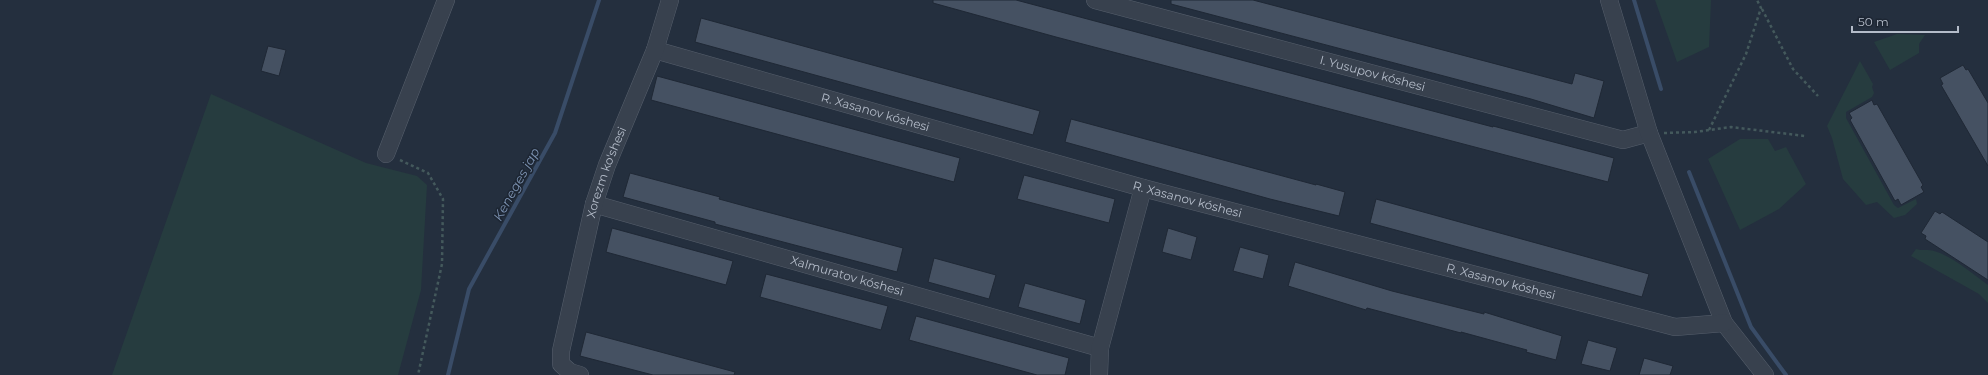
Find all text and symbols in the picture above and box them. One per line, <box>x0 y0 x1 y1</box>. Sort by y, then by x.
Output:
scale bar <box>1852 8 1958 34</box>
text: 50 m <box>1858 14 1889 29</box>
street label: I. Yusupov kóshesi <box>1318 52 1427 94</box>
street label: R. Xasanov kóshesi <box>820 89 931 134</box>
street label: Xorezm ko'shesi <box>583 124 629 219</box>
water label: Keneges jap <box>489 144 543 223</box>
street label: R. Xasanov kóshesi <box>1131 178 1244 221</box>
street label: Xalmuratov kóshesi <box>789 252 905 299</box>
street label: R. Xasanov kóshesi <box>1445 260 1557 302</box>

